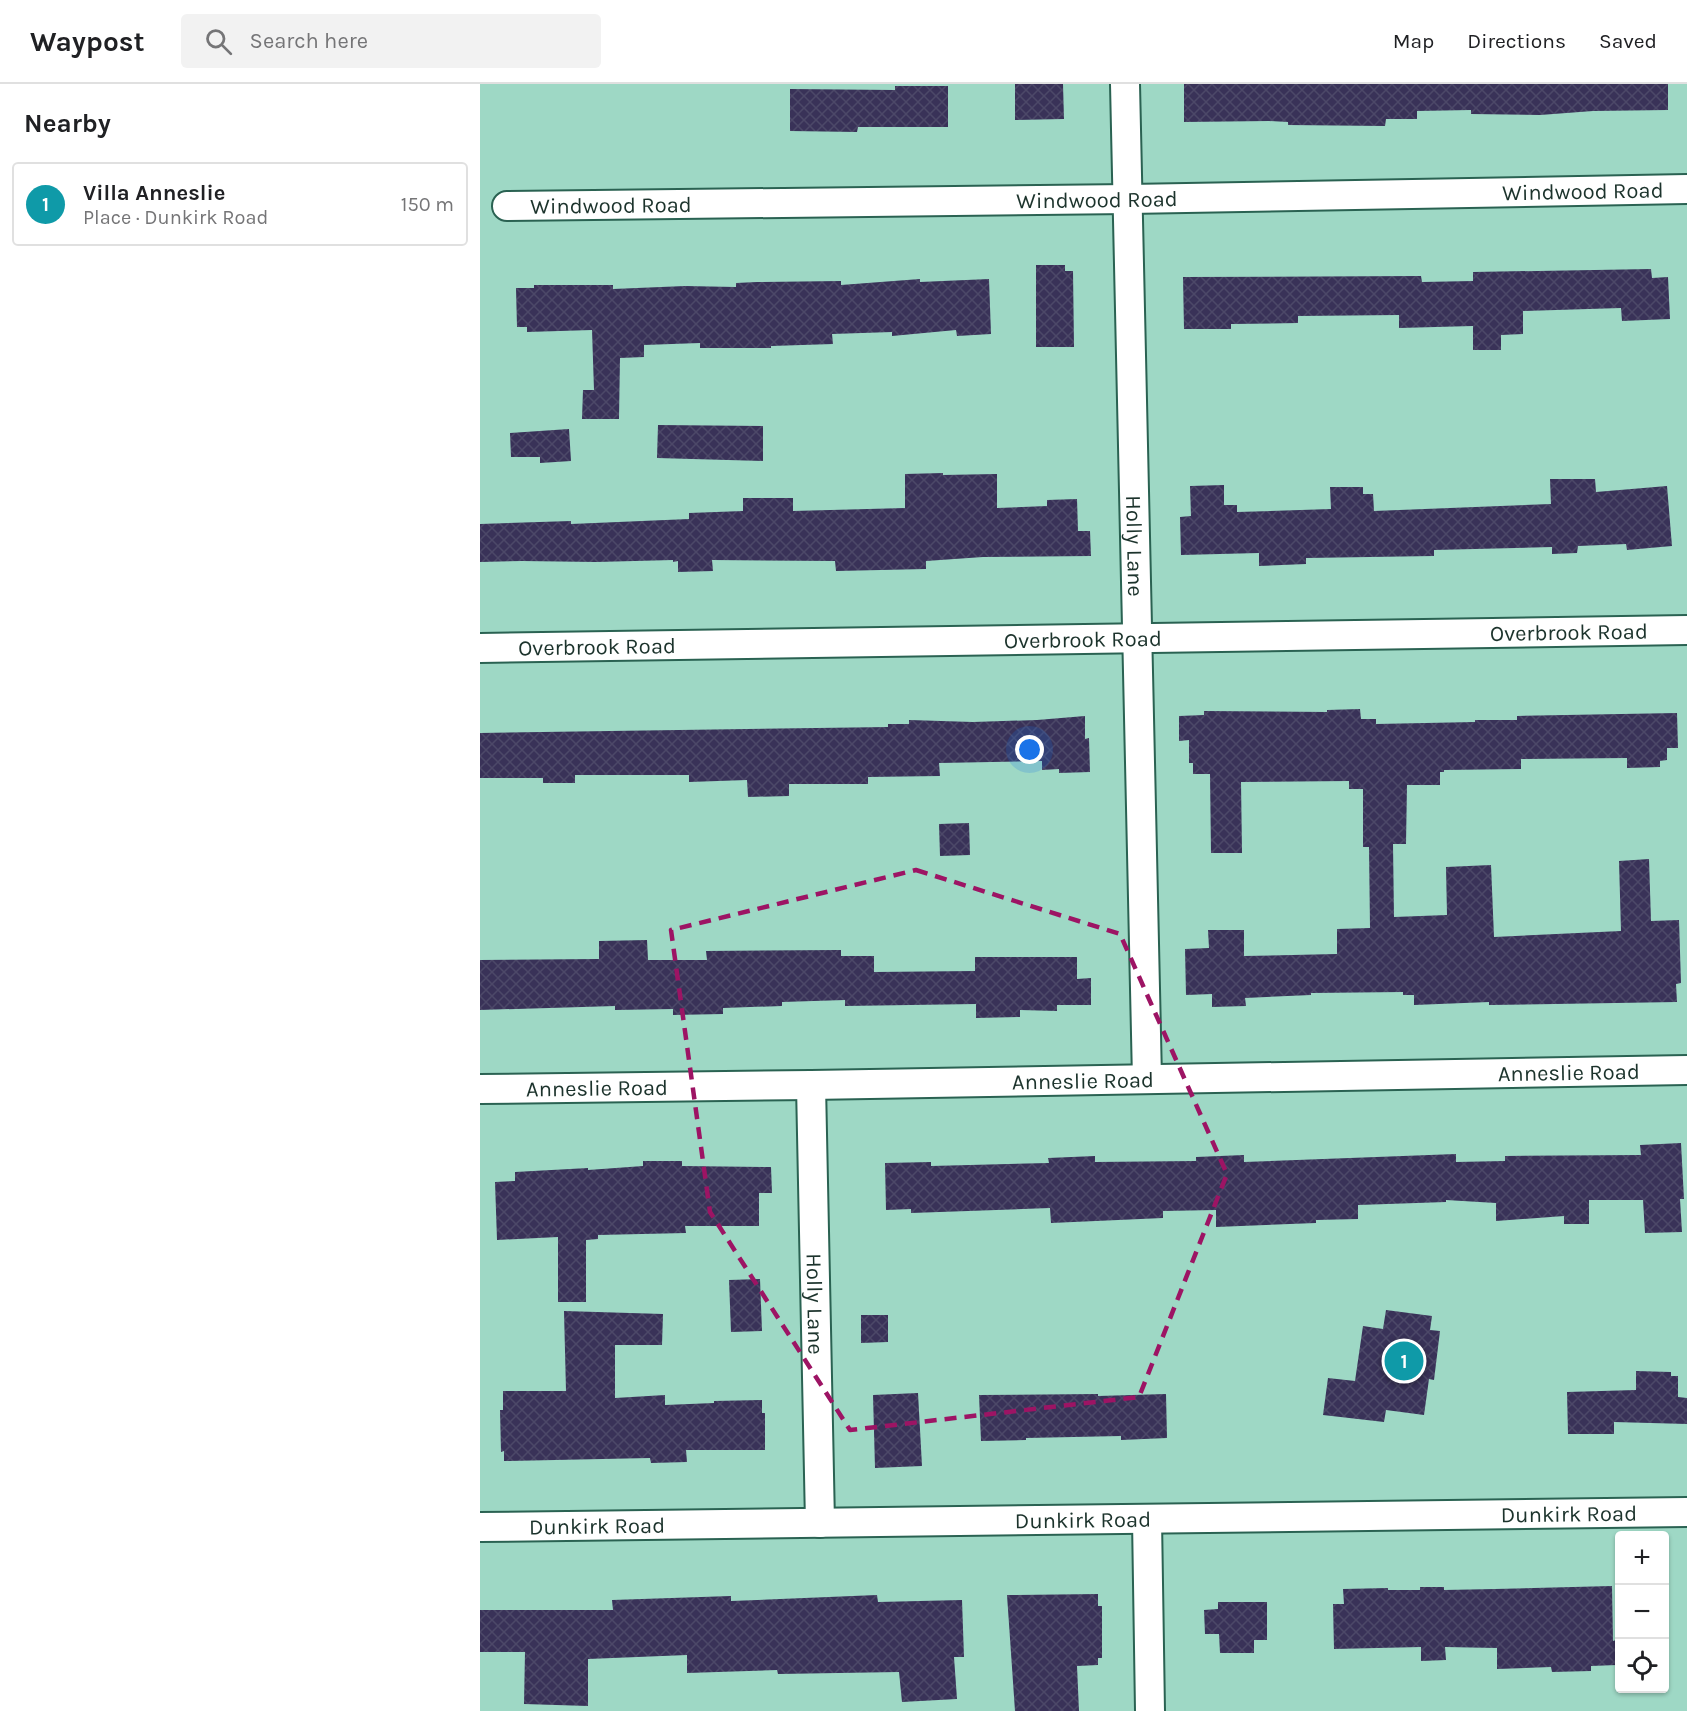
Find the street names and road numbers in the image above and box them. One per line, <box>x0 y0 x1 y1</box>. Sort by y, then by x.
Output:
street label: Windwood Road <box>1502 177 1664 206</box>
street label: Windwood Road <box>1016 186 1178 214</box>
street label: Windwood Road <box>530 192 692 220</box>
street label: Holly Lane <box>1120 495 1148 597</box>
street label: Overbrook Road <box>1490 619 1648 647</box>
street label: Overbrook Road <box>1004 626 1162 654</box>
street label: Overbrook Road <box>518 633 676 661</box>
street label: Anneslie Road <box>1498 1059 1640 1087</box>
street label: Anneslie Road <box>1012 1067 1154 1096</box>
street label: Anneslie Road <box>526 1075 668 1102</box>
street label: Holly Lane <box>800 1253 829 1355</box>
street label: Dunkirk Road <box>1501 1501 1637 1528</box>
street label: Dunkirk Road <box>1015 1507 1151 1534</box>
street label: Dunkirk Road <box>529 1513 665 1540</box>

